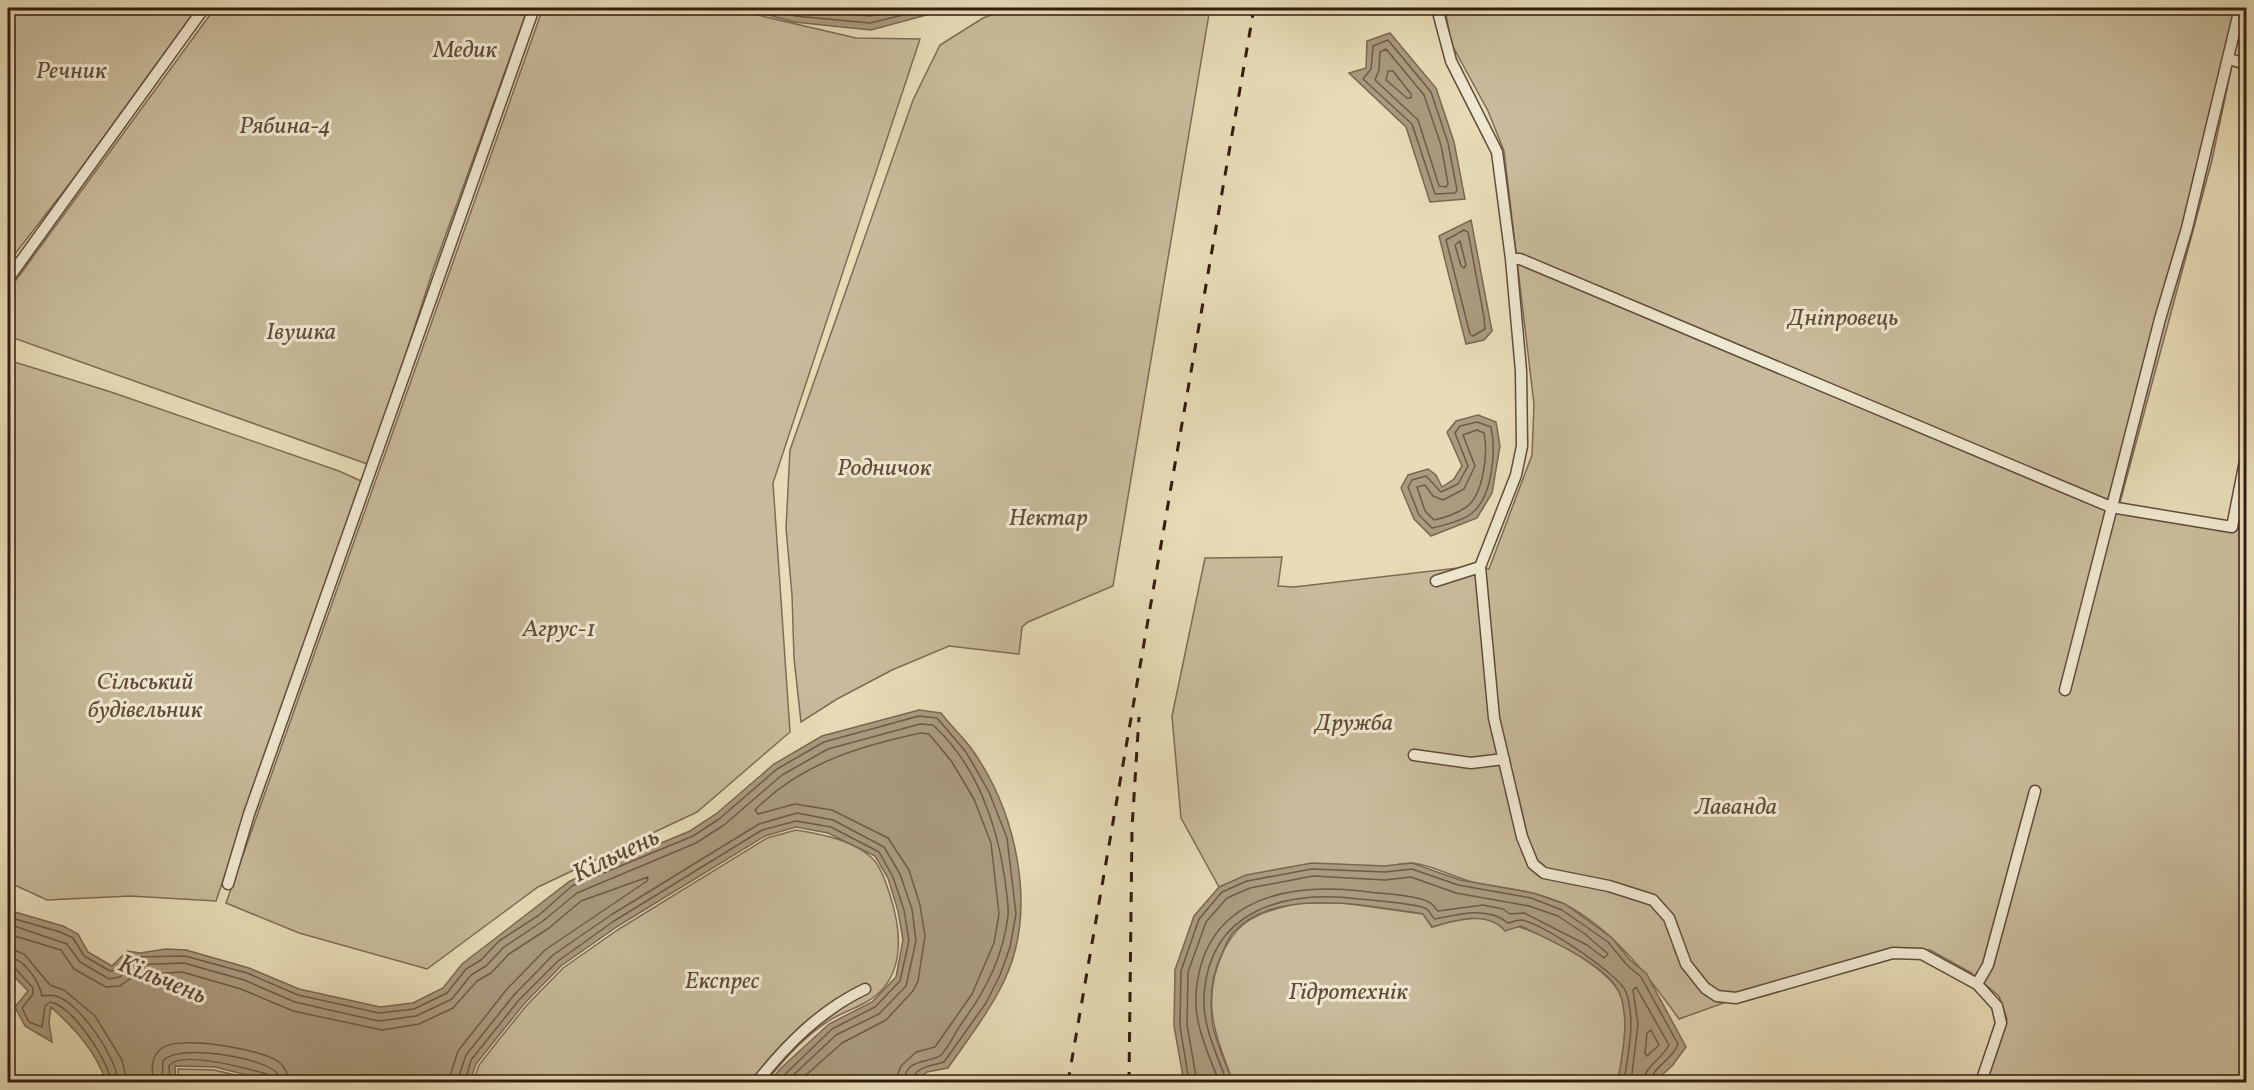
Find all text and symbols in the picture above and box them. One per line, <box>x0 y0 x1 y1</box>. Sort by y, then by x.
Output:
park label: Медик <box>432 34 498 68</box>
park label: Речник <box>36 55 107 89</box>
park label: Рябина-4 <box>239 110 331 144</box>
park label: Дніпровець <box>1786 302 1898 336</box>
park label: Івушка <box>266 316 336 350</box>
park label: Родничок <box>837 452 932 486</box>
park label: Нектар <box>1009 502 1087 536</box>
park label: Агрус-1 <box>521 613 596 647</box>
park label: Сільський будівельник <box>88 666 203 728</box>
park label: Дружба <box>1313 707 1393 741</box>
park label: Лаванда <box>1694 791 1777 825</box>
water label: Кільчень <box>566 819 666 892</box>
water label: Кільчень <box>112 946 212 1014</box>
park label: Експрес <box>684 965 760 999</box>
park label: Гідротехнік <box>1289 976 1408 1010</box>

